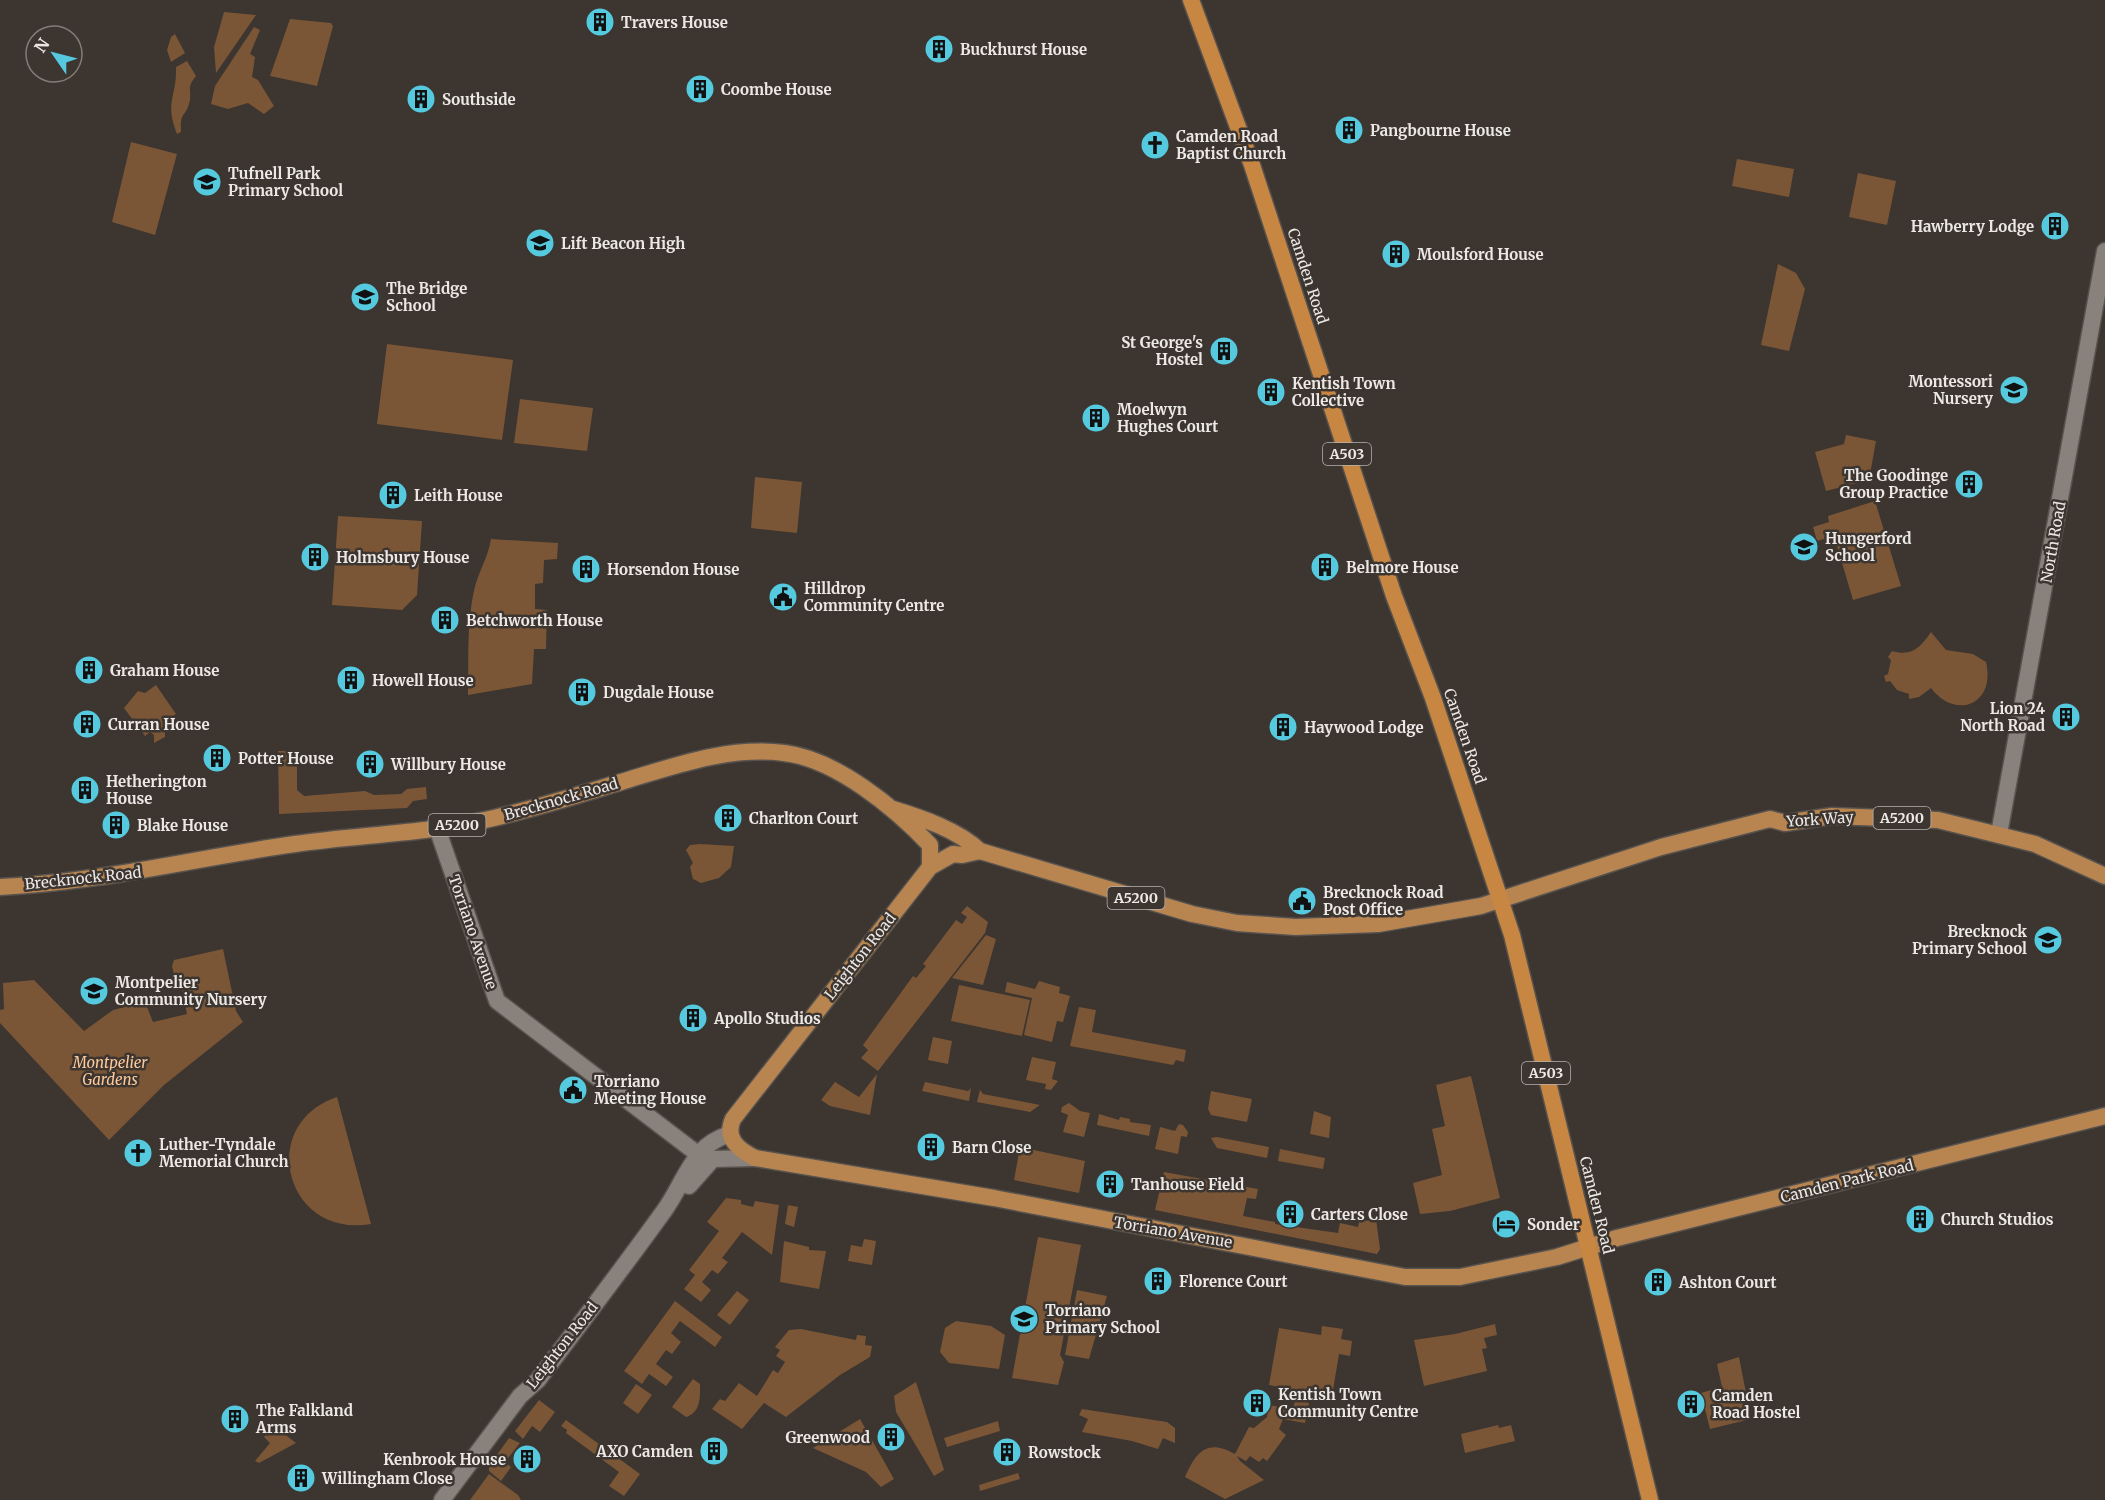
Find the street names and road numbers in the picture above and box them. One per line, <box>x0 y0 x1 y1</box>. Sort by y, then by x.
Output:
street label: Camden Road <box>1284 226 1332 326</box>
road number: A503 <box>1323 443 1371 465</box>
street label: North Road <box>2036 500 2070 584</box>
street label: Camden Road <box>1440 686 1490 786</box>
street label: Brecknock Road <box>502 774 620 824</box>
street label: York Way <box>1785 807 1855 831</box>
road number: A5200 <box>1874 807 1930 829</box>
road number: A5200 <box>428 814 486 836</box>
street label: Brecknock Road <box>24 862 142 894</box>
street label: Torriano Avenue <box>444 872 502 992</box>
road number: A5200 <box>1108 887 1164 909</box>
street label: Leighton Road <box>820 909 900 1003</box>
road number: A503 <box>1522 1062 1570 1084</box>
street label: Camden Road <box>1576 1154 1618 1256</box>
street label: Camden Park Road <box>1778 1155 1916 1207</box>
street label: Torriano Avenue <box>1112 1212 1234 1252</box>
street label: Leighton Road <box>522 1298 602 1392</box>

